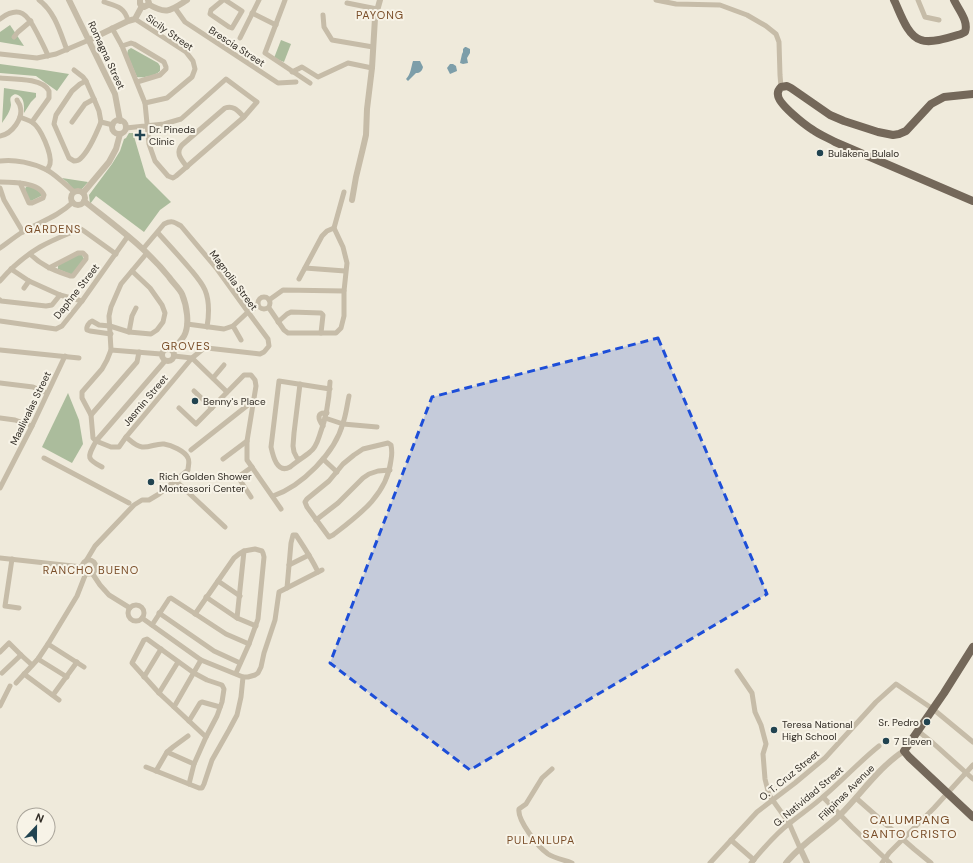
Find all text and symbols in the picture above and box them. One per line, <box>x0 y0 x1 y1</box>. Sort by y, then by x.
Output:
district label: PAYONG <box>356 8 404 22</box>
street label: Sicily Street <box>143 11 196 54</box>
street label: Romagna Street <box>85 19 128 91</box>
street label: Brescia Street <box>206 23 268 70</box>
place label: Dr. Pineda Clinic <box>149 123 195 148</box>
marker: Dr. Pineda Clinic <box>134 129 146 141</box>
place label: Bulakena Bulalo <box>828 147 899 160</box>
marker: Bulakena Bulalo <box>815 148 825 158</box>
district label: GARDENS <box>25 222 81 236</box>
street label: Magnolia Street <box>207 248 261 313</box>
street label: Daphne Street <box>51 261 102 322</box>
district label: GROVES <box>161 339 211 353</box>
street label: Maaliwalas Street <box>7 369 54 447</box>
street label: Jasmin Street <box>120 372 171 429</box>
place label: Benny's Place <box>203 395 266 408</box>
marker: Benny's Place <box>190 396 200 406</box>
place label: Rich Golden Shower Montessori Center <box>159 470 252 495</box>
marker: Rich Golden Shower Montessori Center <box>146 477 156 487</box>
district label: RANCHO BUENO <box>43 563 139 577</box>
place label: Sr. Pedro <box>878 716 919 729</box>
marker: Sr. Pedro <box>922 717 932 727</box>
place label: Teresa National High School <box>782 718 853 743</box>
marker: Teresa National High School <box>769 725 779 735</box>
place label: 7 Eleven <box>894 735 932 748</box>
marker: 7 Eleven <box>881 736 891 746</box>
street label: O. T. Cruz Street <box>757 747 822 804</box>
street label: Filipinas Avenue <box>816 761 877 823</box>
street label: G. Natividad Street <box>771 763 846 829</box>
north arrow <box>16 807 56 847</box>
text: N <box>33 810 46 826</box>
district label: CALUMPANG SANTO CRISTO <box>863 812 957 842</box>
district label: PULANLUPA <box>507 833 575 847</box>

